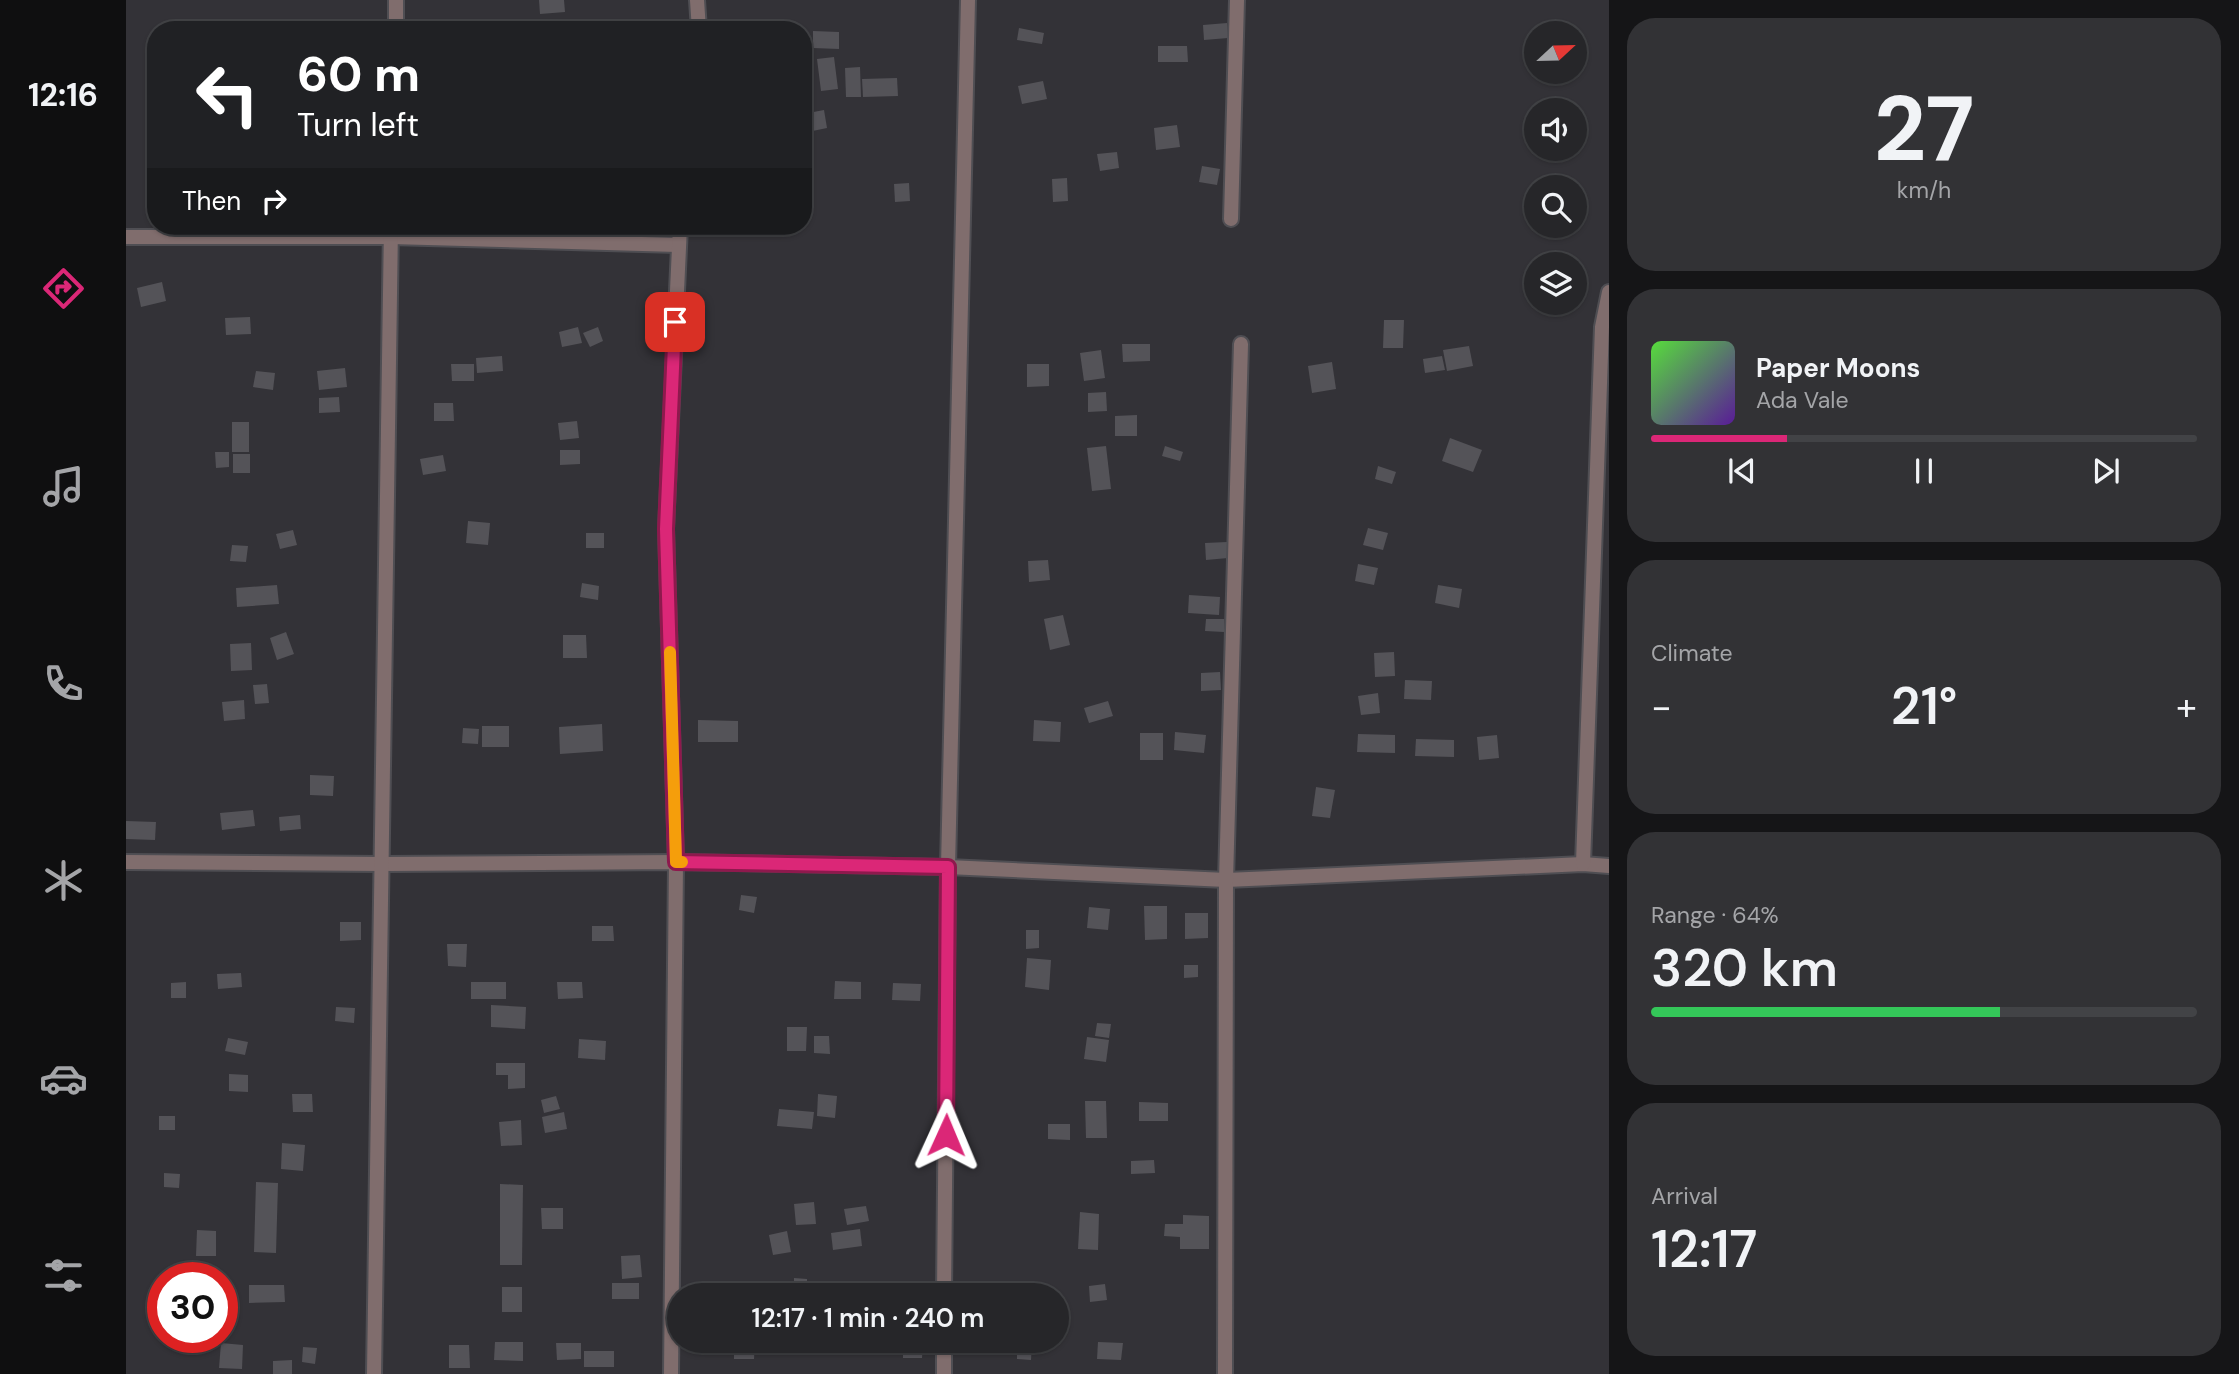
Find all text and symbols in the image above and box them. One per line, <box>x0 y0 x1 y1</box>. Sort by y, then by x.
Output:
north arrow <box>1524 21 1587 84</box>
map controls <box>1524 21 1587 315</box>
text: 60 m <box>297 42 420 106</box>
icon: left <box>182 49 273 140</box>
text: 27 <box>1874 70 1974 188</box>
text: 12:16 <box>28 74 98 116</box>
button: sound <box>1524 98 1587 161</box>
text: Turn left <box>297 104 419 146</box>
button: search <box>1524 175 1587 238</box>
text: km/h <box>1897 175 1951 205</box>
icon: right <box>255 182 293 220</box>
text: Then <box>182 184 241 218</box>
button: layers <box>1524 252 1587 315</box>
icon: directions <box>39 264 88 313</box>
pin <box>645 292 705 352</box>
icon: arrive <box>656 303 694 341</box>
text: Paper Moons <box>1756 351 1920 385</box>
text: Ada Vale <box>1756 385 1849 415</box>
icon: previous <box>1723 452 1761 490</box>
icon: pause <box>1905 452 1943 490</box>
icon: next <box>2087 452 2125 490</box>
icon: music <box>39 462 88 511</box>
text: Climate <box>1651 638 1733 668</box>
icon: phone <box>39 659 88 708</box>
text: 21° <box>1891 672 1957 740</box>
text: − <box>1651 682 1672 732</box>
text: + <box>2176 682 2197 732</box>
icon: climate <box>39 856 88 905</box>
text: Range · 64% <box>1651 900 1779 930</box>
text: 320 km <box>1651 934 1838 1002</box>
icon: car <box>39 1054 88 1103</box>
position arrow <box>909 1098 983 1172</box>
text: Arrival <box>1651 1181 1718 1211</box>
text: 12:17 <box>1651 1215 1758 1283</box>
icon: filters <box>39 1251 88 1300</box>
speed limit sign: 30 <box>147 1262 238 1353</box>
text: 12:17 · 1 min · 240 m <box>752 1301 984 1335</box>

